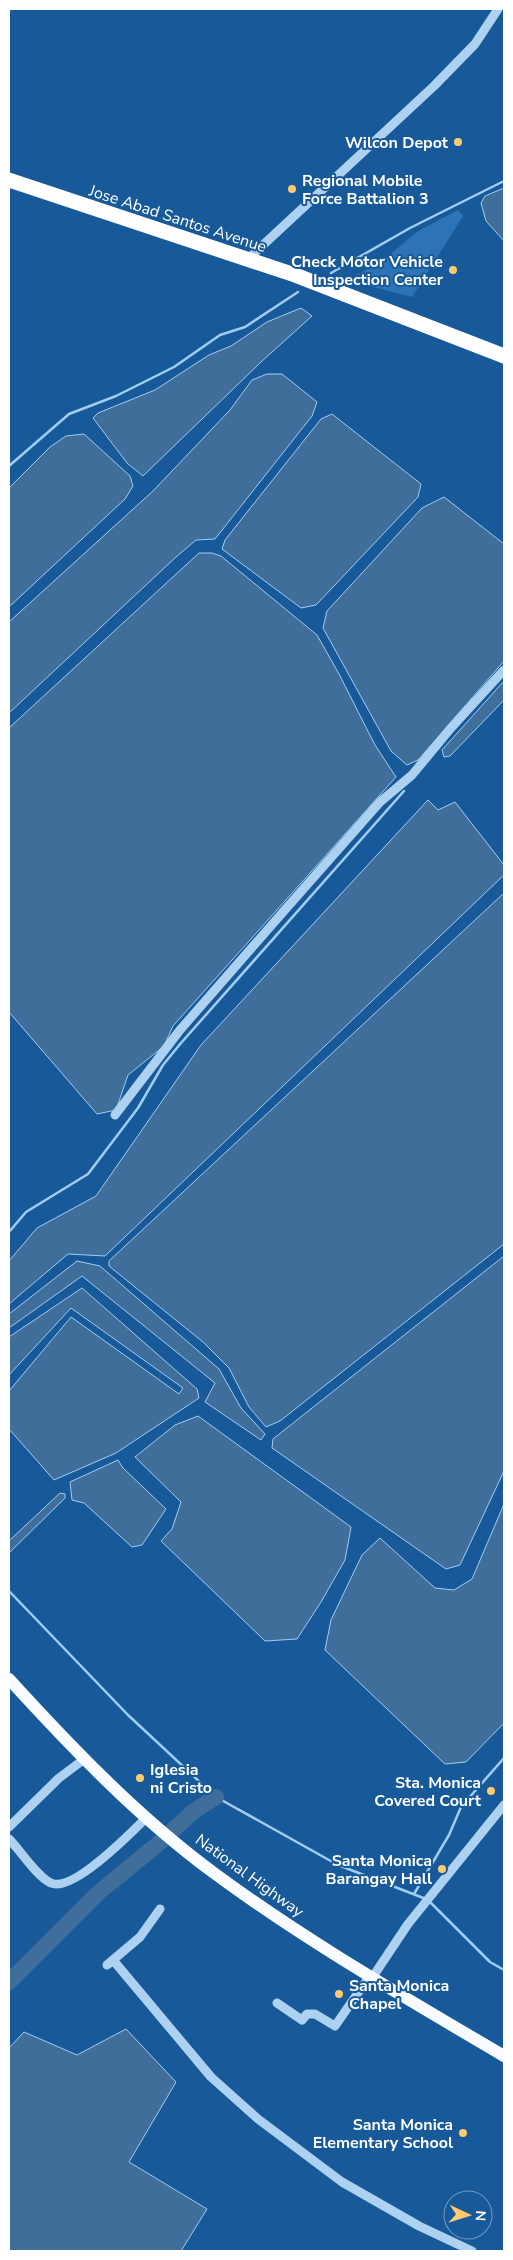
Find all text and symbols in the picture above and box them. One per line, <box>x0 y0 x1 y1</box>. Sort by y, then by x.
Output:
place label: Wilcon Depot <box>345 132 449 154</box>
marker: Wilcon Depot <box>452 136 464 148</box>
place label: Regional Mobile Force Battalion 3 <box>302 170 428 210</box>
street label: Jose Abad Santos Avenue <box>85 180 269 258</box>
marker: Regional Mobile Force Battalion 3 <box>286 183 298 195</box>
place label: Check Motor Vehicle Inspection Center <box>291 251 444 291</box>
marker: Check Motor Vehicle Inspection Center <box>447 264 459 276</box>
place label: Iglesia ni Cristo <box>150 1759 212 1799</box>
marker: Iglesia ni Cristo <box>134 1772 146 1784</box>
place label: Sta. Monica Covered Court <box>374 1772 482 1812</box>
marker: Sta. Monica Covered Court <box>485 1785 497 1797</box>
street label: National Highway <box>191 1829 309 1923</box>
place label: Santa Monica Barangay Hall <box>326 1850 432 1890</box>
marker: Santa Monica Barangay Hall <box>436 1863 448 1875</box>
place label: Santa Monica Chapel <box>349 1975 449 2015</box>
marker: Santa Monica Chapel <box>333 1988 345 2000</box>
place label: Santa Monica Elementary School <box>313 2114 453 2154</box>
marker: Santa Monica Elementary School <box>457 2127 469 2139</box>
north arrow <box>443 2190 493 2240</box>
text: N <box>471 2210 490 2222</box>

